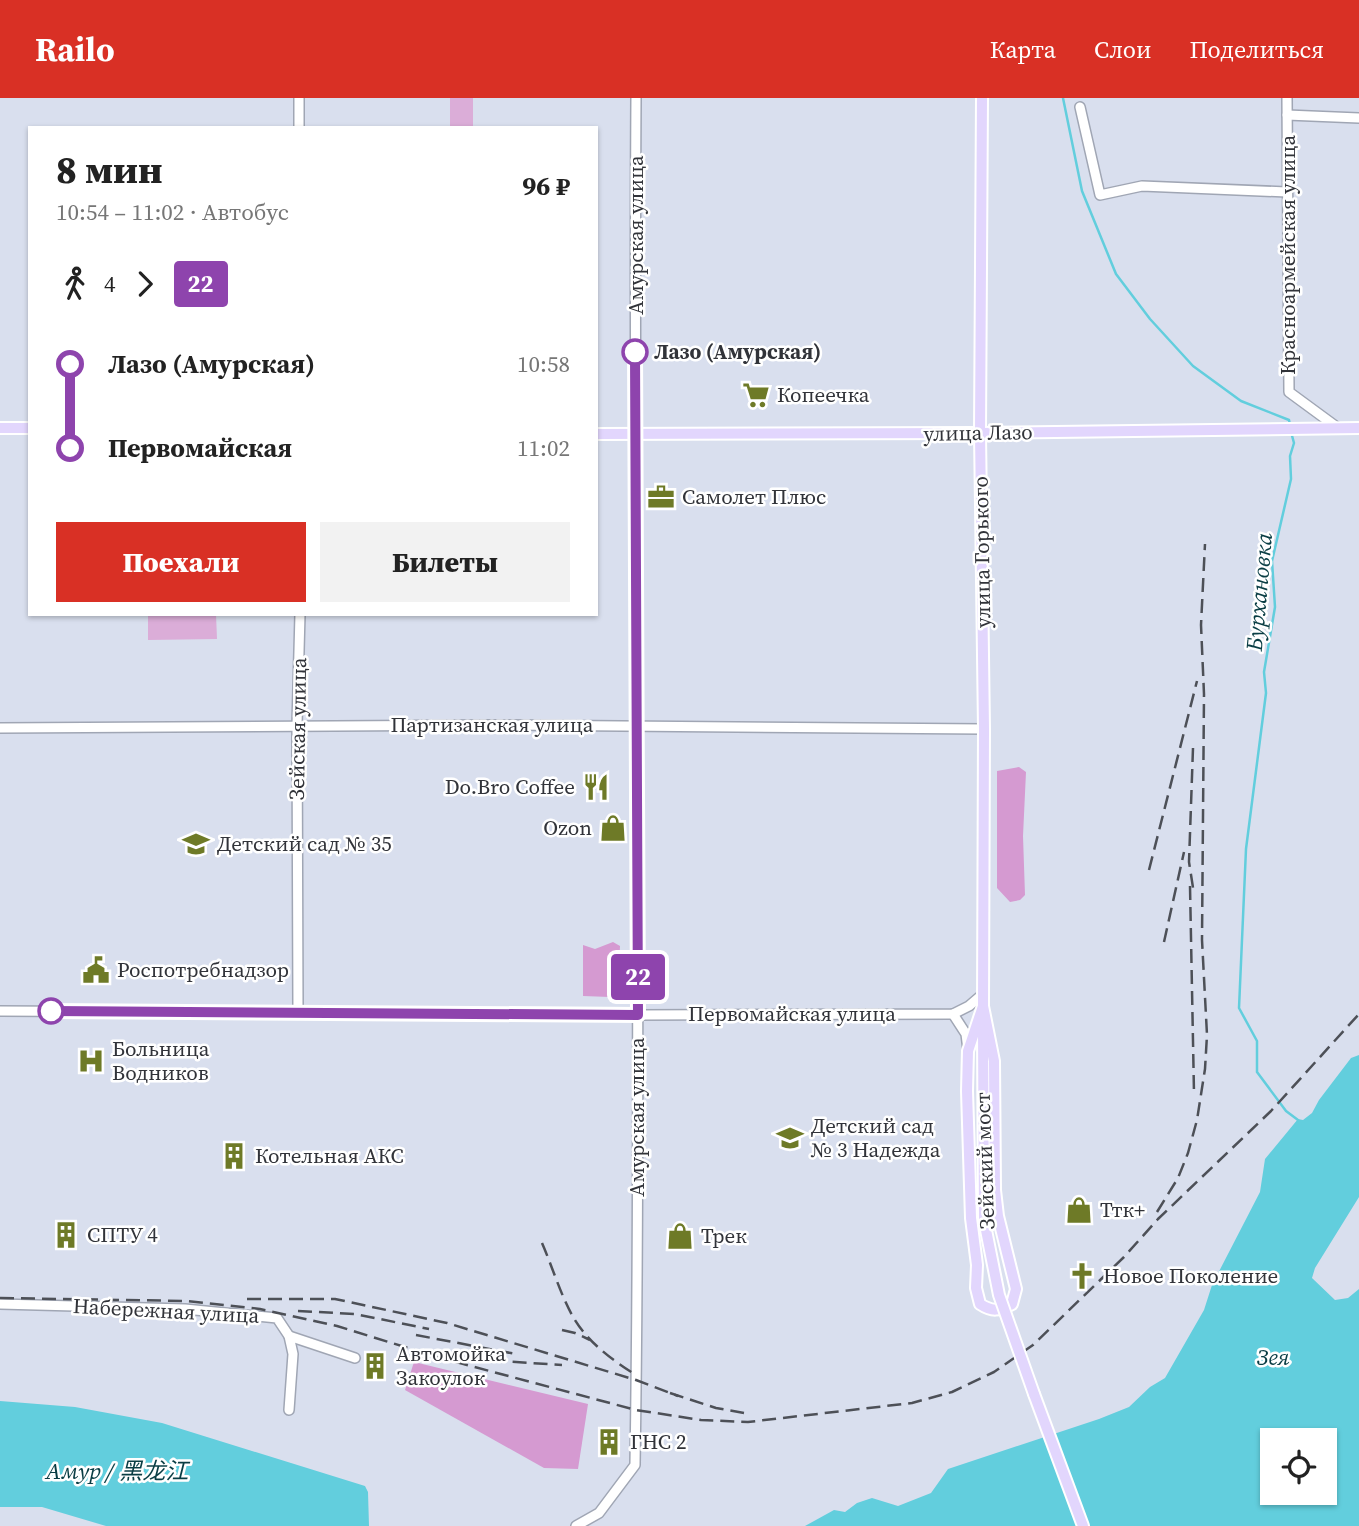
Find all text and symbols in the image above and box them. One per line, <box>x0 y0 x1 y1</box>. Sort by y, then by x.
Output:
text: Railo <box>35 27 115 72</box>
text: Карта <box>990 33 1056 66</box>
text: Слои <box>1094 33 1151 66</box>
text: Поделиться <box>1189 33 1324 66</box>
street label: Красноармейская улица <box>1273 135 1302 375</box>
text: 8 мин <box>56 144 163 196</box>
street label: Амурская улица <box>621 155 650 315</box>
text: 96 ₽ <box>522 168 570 204</box>
text: 10:54 – 11:02 · Автобус <box>56 196 289 228</box>
icon: walk <box>56 265 94 303</box>
icon: forward <box>126 265 164 303</box>
text: 22 <box>188 267 214 300</box>
text: 4 <box>104 268 116 300</box>
place label: Лазо (Амурская) <box>654 337 821 366</box>
marker: Лазо (Амурская) <box>622 339 648 365</box>
text: Лазо (Амурская) <box>108 346 315 382</box>
text: 10:58 <box>517 348 570 380</box>
supermarket icon: Копеечка <box>741 380 771 410</box>
place label: Копеечка <box>777 380 870 409</box>
street label: улица Лазо <box>923 417 1033 448</box>
text: Первомайская <box>108 430 292 466</box>
text: 11:02 <box>517 432 570 464</box>
street label: улица Горького <box>966 476 997 628</box>
office icon: Самолет Плюс <box>646 482 676 512</box>
place label: Самолет Плюс <box>682 482 826 511</box>
button: Поехали <box>56 522 306 602</box>
button: Билеты <box>320 522 570 602</box>
water label: Бурхановка <box>1238 531 1280 654</box>
street label: Зейская улица <box>282 657 313 801</box>
street label: Партизанская улица <box>390 710 594 739</box>
place label: Do.Bro Coffee <box>445 772 575 801</box>
restaurant icon: Do.Bro Coffee <box>581 772 611 802</box>
place label: Ozon <box>543 813 592 842</box>
shop icon: Ozon <box>598 813 628 843</box>
school or university icon: Детский сад № 35 <box>181 829 211 859</box>
place label: Детский сад № 35 <box>217 829 392 858</box>
line badge: 22 <box>606 954 670 1000</box>
public building icon: Роспотребнадзор <box>81 955 111 985</box>
place label: Роспотребнадзор <box>117 955 289 984</box>
text: 22 <box>625 960 651 993</box>
unlabelled marker <box>38 998 64 1024</box>
street label: Первомайская улица <box>688 999 896 1028</box>
place label: Больница Водников <box>112 1034 210 1087</box>
street label: Амурская улица <box>622 1037 651 1197</box>
hospital icon: Больница Водников <box>76 1046 106 1076</box>
street label: Зейский мост <box>968 1092 1001 1230</box>
place label: Детский сад № 3 Надежда <box>810 1111 941 1164</box>
school or university icon: Детский сад № 3 Надежда <box>775 1123 805 1153</box>
building icon: Котельная АКС <box>219 1141 249 1171</box>
place label: Котельная АКС <box>255 1141 404 1170</box>
shop icon: Ттк+ <box>1064 1195 1094 1225</box>
place label: Ттк+ <box>1100 1195 1145 1224</box>
building icon: СПТУ 4 <box>51 1220 81 1250</box>
place label: СПТУ 4 <box>87 1220 158 1249</box>
shop icon: Трек <box>665 1221 695 1251</box>
place label: Трек <box>701 1221 747 1250</box>
church icon: Новое Поколение <box>1067 1261 1097 1291</box>
place label: Новое Поколение <box>1103 1261 1278 1290</box>
street label: Набережная улица <box>72 1291 260 1330</box>
place label: Автомойка Закоулок <box>396 1339 506 1392</box>
water label: Зея <box>1257 1341 1290 1373</box>
building icon: Автомойка Закоулок <box>360 1351 390 1381</box>
building icon: ГНС 2 <box>594 1427 624 1457</box>
place label: ГНС 2 <box>630 1427 686 1456</box>
map controls <box>1260 1428 1337 1505</box>
button: locate <box>1260 1428 1337 1505</box>
water label: Амур / 黑龙江 <box>44 1455 191 1487</box>

